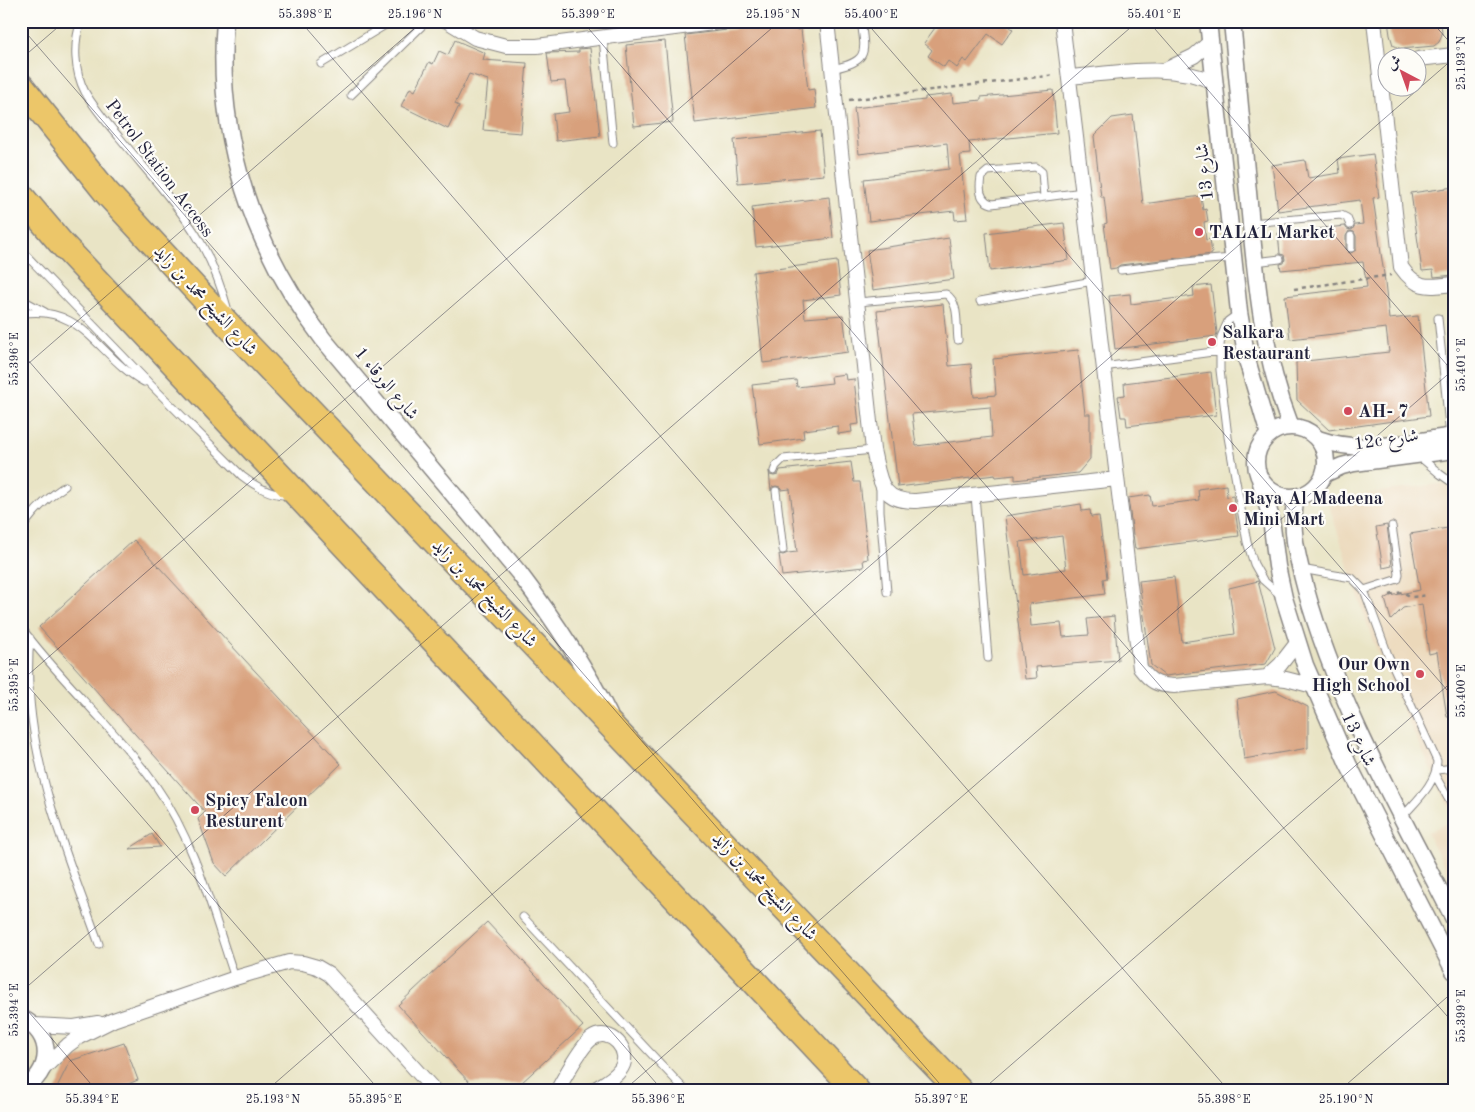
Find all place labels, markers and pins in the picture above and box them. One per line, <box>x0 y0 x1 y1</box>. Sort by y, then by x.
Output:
place label: TALAL Market <box>1209 224 1335 242</box>
marker: TALAL Market <box>1193 226 1205 238</box>
place label: Salkara Restaurant <box>1222 324 1311 363</box>
marker: Salkara Restaurant <box>1206 336 1218 348</box>
place label: AH- 7 <box>1358 403 1409 421</box>
marker: AH- 7 <box>1342 405 1354 417</box>
place label: Raya Al Madeena Mini Mart <box>1243 490 1383 529</box>
marker: Raya Al Madeena Mini Mart <box>1227 502 1239 514</box>
place label: Our Own High School <box>1311 656 1410 695</box>
marker: Our Own High School <box>1414 668 1426 680</box>
place label: Spicy Falcon Resturent <box>205 792 308 831</box>
marker: Spicy Falcon Resturent <box>189 804 201 816</box>

